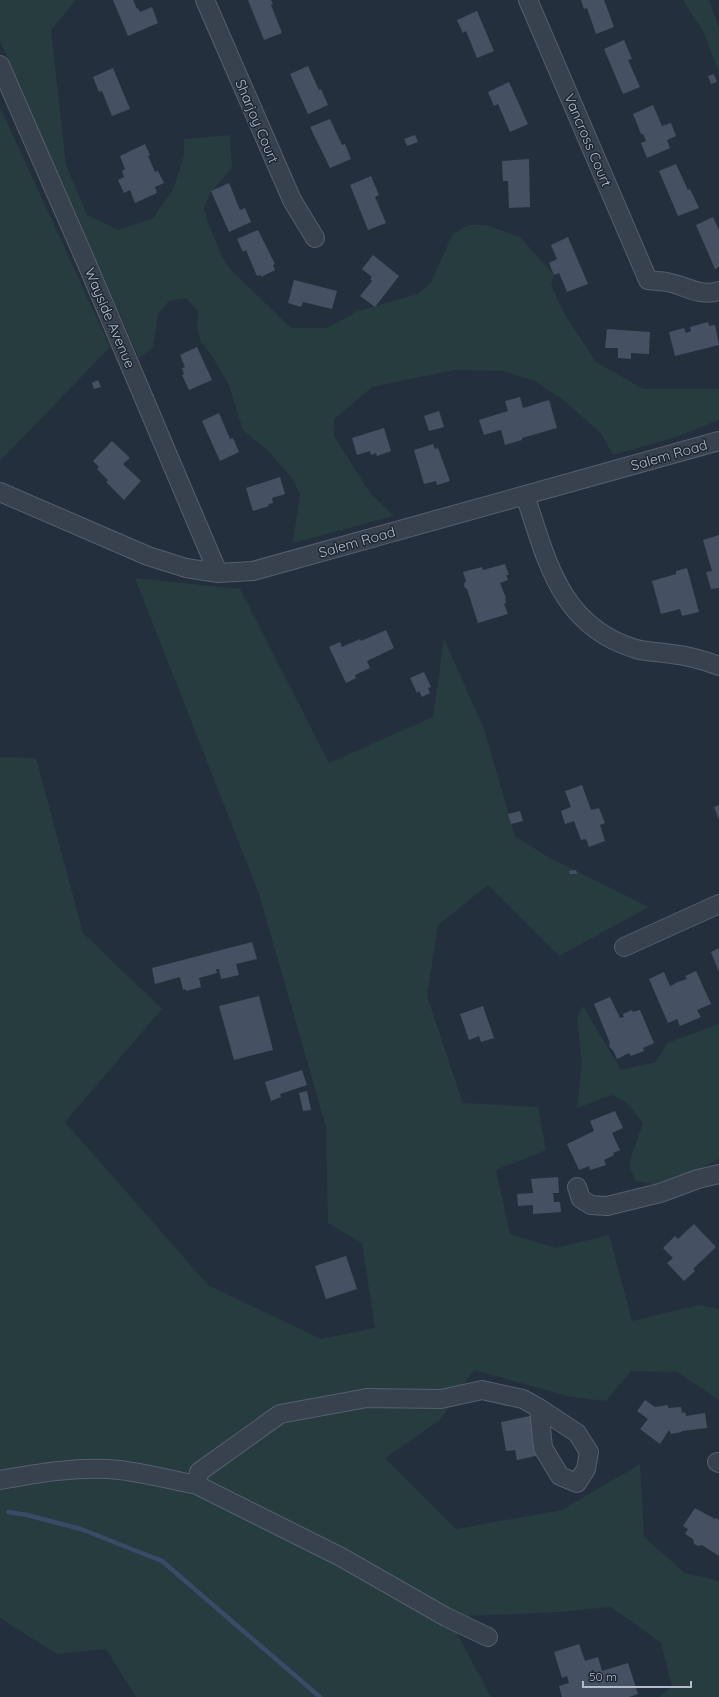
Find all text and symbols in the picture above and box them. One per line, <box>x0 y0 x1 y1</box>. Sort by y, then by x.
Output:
street label: Sharjoy Court <box>231 76 283 166</box>
street label: Vancross Court <box>560 91 616 189</box>
street label: Wayside Avenue <box>81 265 139 371</box>
street label: Salem Road <box>629 436 709 474</box>
street label: Salem Road <box>317 523 397 561</box>
scale bar <box>583 1663 691 1689</box>
text: 50 m <box>589 1669 617 1684</box>

